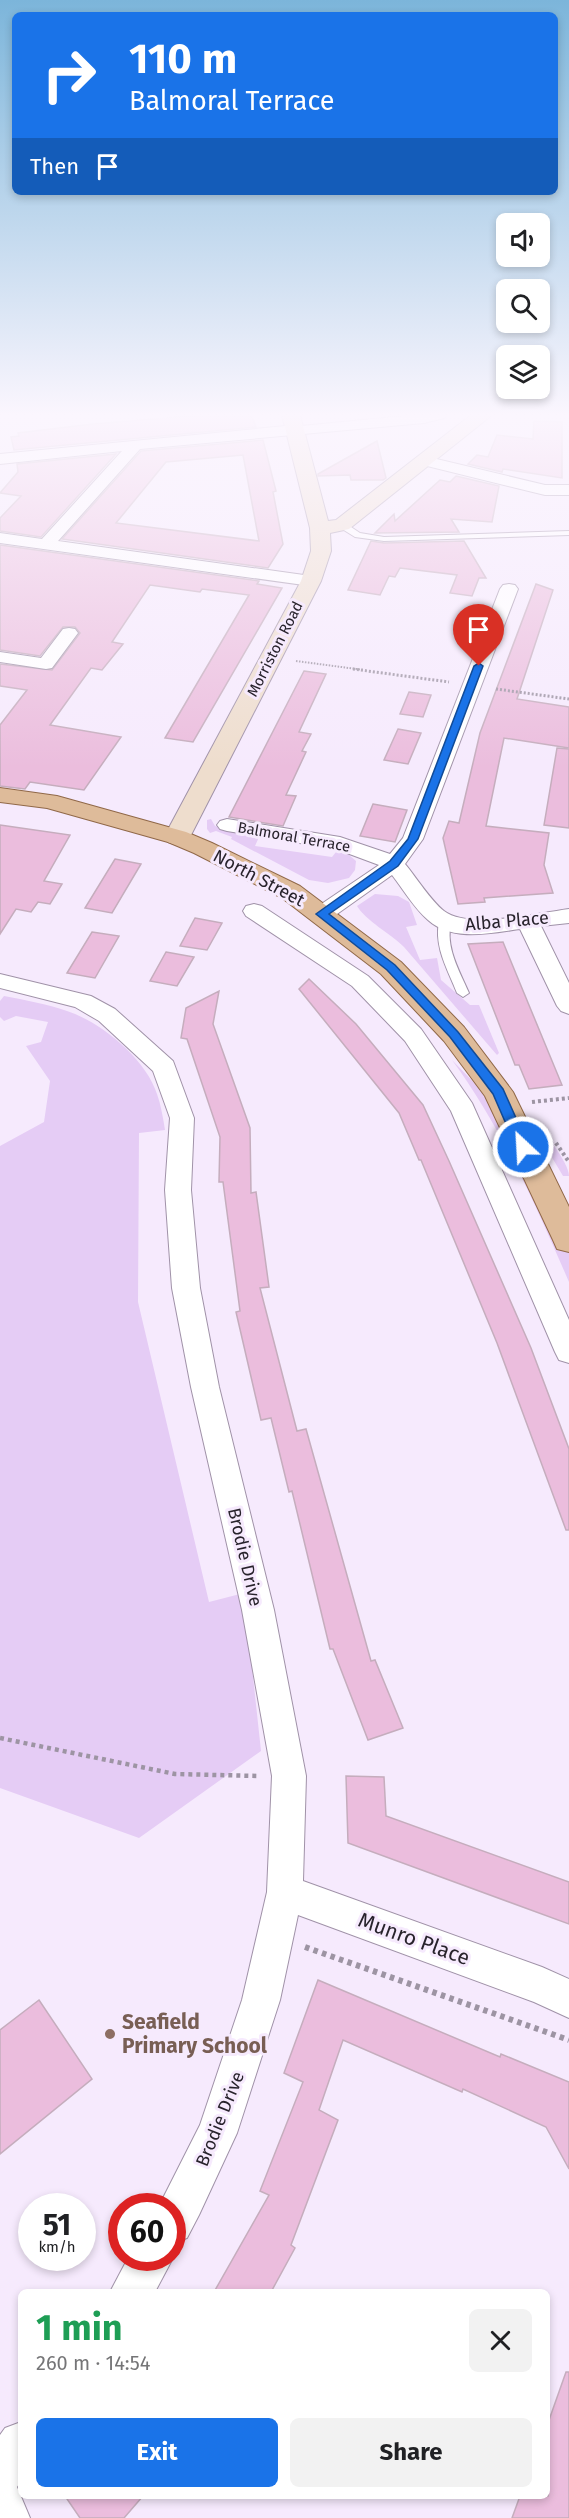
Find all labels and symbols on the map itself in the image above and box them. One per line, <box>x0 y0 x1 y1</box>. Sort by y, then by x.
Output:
street label: Morriston Road <box>243 598 307 700</box>
pin <box>453 604 504 666</box>
street label: Balmoral Terrace <box>236 818 352 856</box>
street label: North Street <box>210 845 309 912</box>
street label: Alba Place <box>464 906 550 936</box>
position arrow <box>491 1115 555 1179</box>
street label: Brodie Drive <box>223 1506 267 1608</box>
street label: Munro Place <box>355 1907 473 1971</box>
place label: Seafield Primary School <box>122 2009 268 2059</box>
marker: Seafield Primary School <box>103 2027 117 2041</box>
street label: Brodie Drive <box>191 2068 249 2170</box>
speed limit sign: 60 <box>108 2193 186 2271</box>

